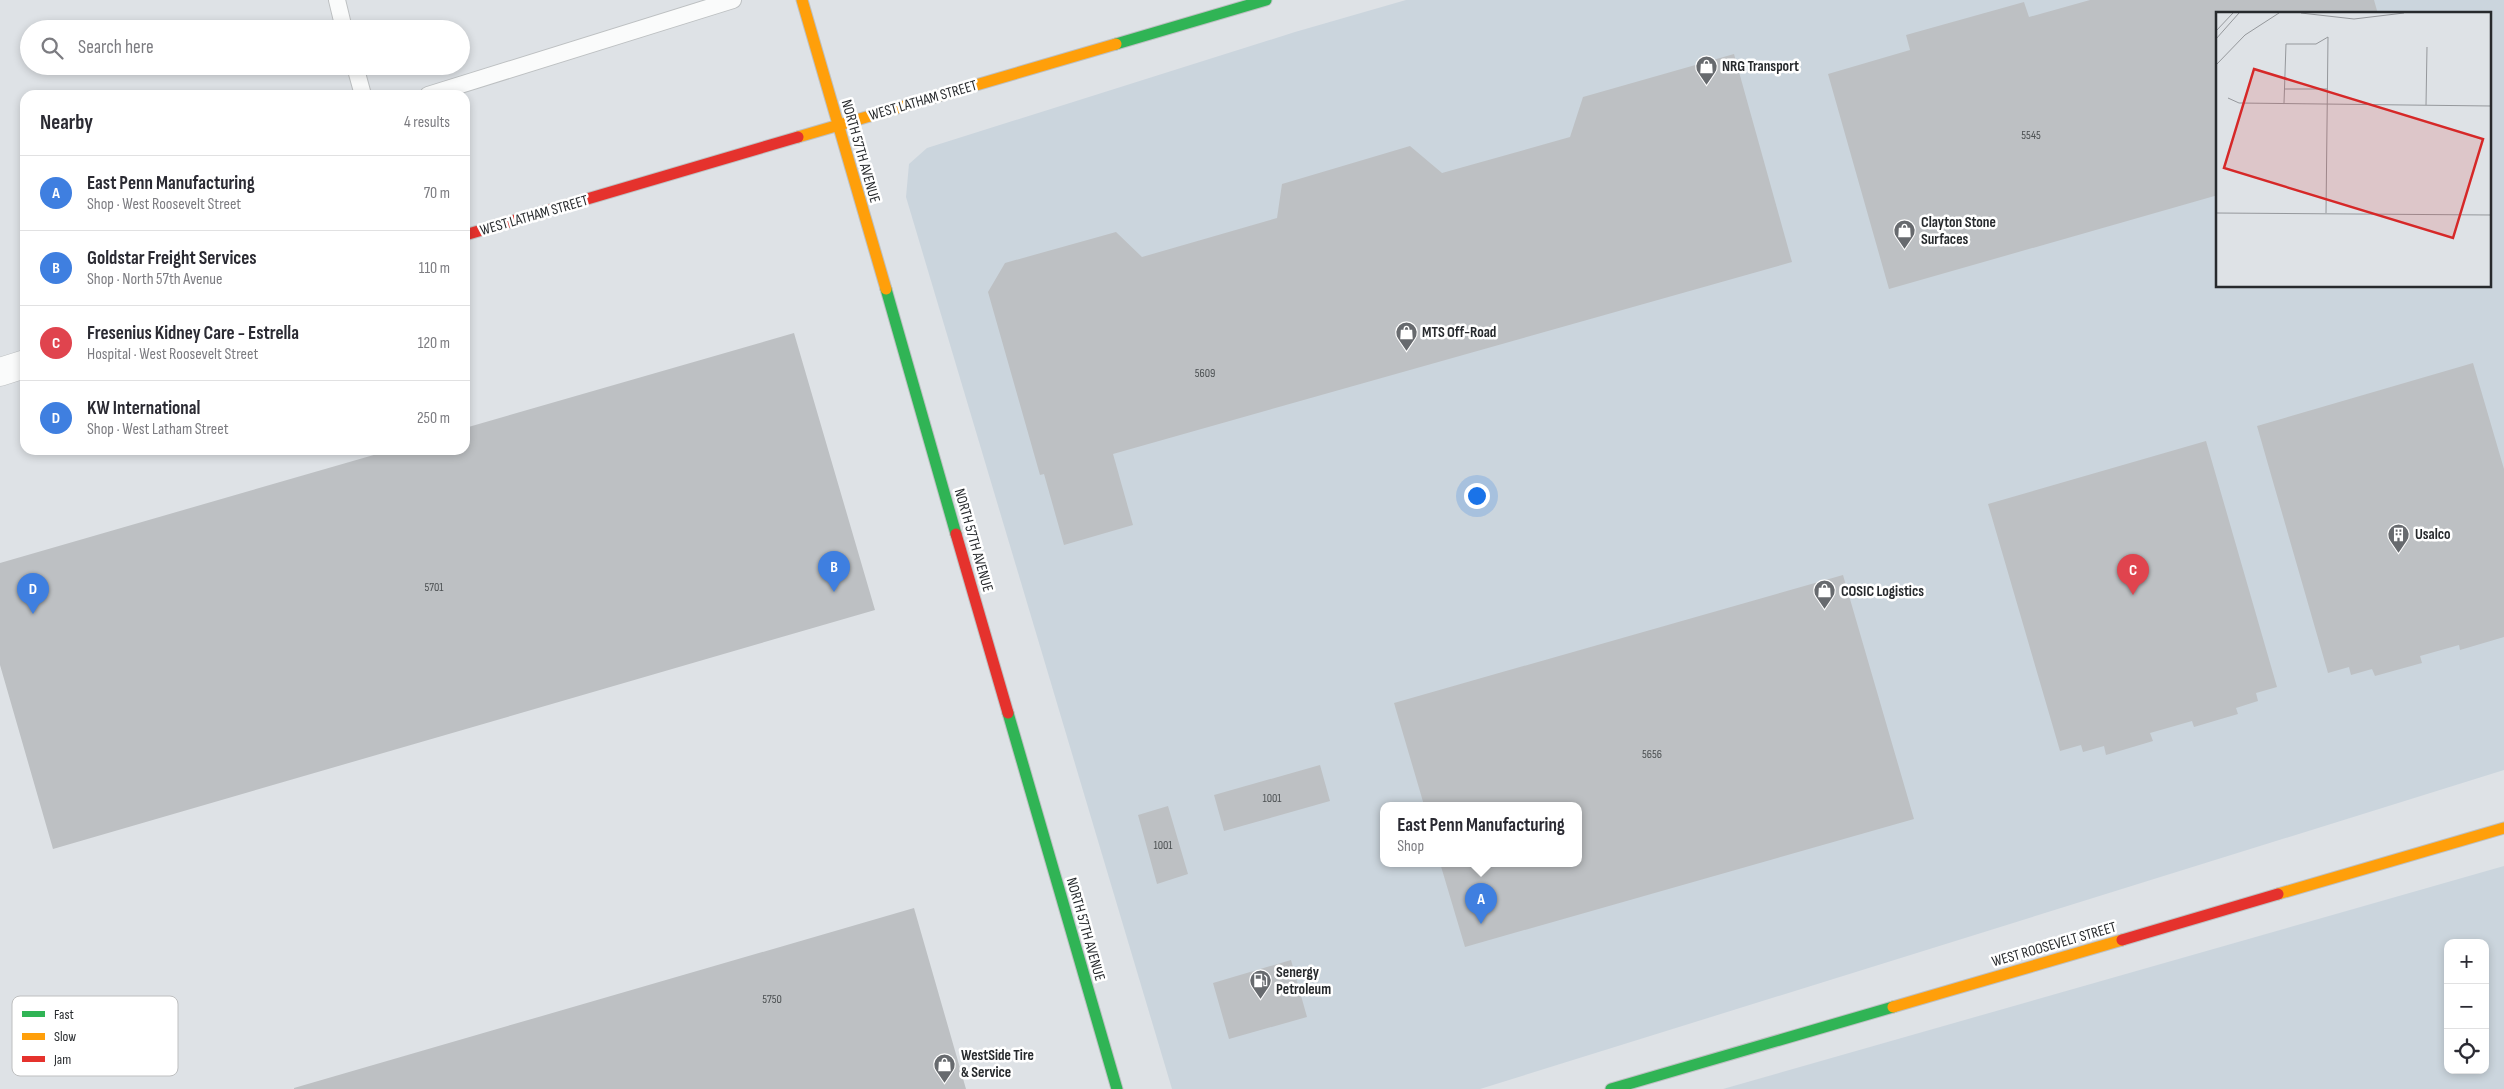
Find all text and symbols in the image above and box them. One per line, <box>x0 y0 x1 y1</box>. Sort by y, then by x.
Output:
inset map <box>2216 12 2492 288</box>
search box <box>20 20 470 75</box>
icon: search <box>38 34 66 62</box>
text: Search here <box>78 36 154 59</box>
shop icon: NRG Transport <box>1694 54 1718 85</box>
place label: NRG Transport <box>1722 57 1799 76</box>
street label: WEST LATHAM STREET <box>867 76 979 125</box>
street label: NORTH 57TH AVENUE <box>837 97 884 205</box>
text: Nearby <box>40 110 93 135</box>
text: 4 results <box>404 113 450 132</box>
house number: 5545 <box>2021 128 2041 143</box>
text: East Penn Manufacturing <box>87 172 255 195</box>
text: A <box>52 184 60 203</box>
text: 70 m <box>424 184 450 203</box>
street label: WEST LATHAM STREET <box>478 191 590 240</box>
text: Shop · West Roosevelt Street <box>87 195 241 214</box>
place label: Clayton Stone Surfaces <box>1921 213 1996 249</box>
shop icon: Clayton Stone Surfaces <box>1893 219 1917 250</box>
text: Goldstar Freight Services <box>87 247 257 270</box>
text: B <box>52 259 60 278</box>
text: 110 m <box>419 259 450 278</box>
text: Shop · North 57th Avenue <box>87 270 222 289</box>
shop icon: MTS Off-Road <box>1394 320 1418 351</box>
text: Fresenius Kidney Care - Estrella <box>87 322 299 345</box>
place label: MTS Off-Road <box>1422 323 1496 342</box>
text: C <box>52 334 60 353</box>
text: 120 m <box>418 334 450 353</box>
text: Hospital · West Roosevelt Street <box>87 345 258 364</box>
house number: 5609 <box>1195 366 1215 381</box>
text: KW International <box>87 397 200 420</box>
text: D <box>52 409 60 428</box>
text: 250 m <box>417 409 450 428</box>
text: Shop · West Latham Street <box>87 420 229 439</box>
your location <box>1464 483 1490 509</box>
street label: NORTH 57TH AVENUE <box>950 486 997 594</box>
building icon: Usalco <box>2387 522 2411 553</box>
place label: Usalco <box>2415 525 2451 544</box>
pin: B <box>818 551 850 592</box>
pin: C <box>2117 554 2149 595</box>
pin: D <box>17 573 49 614</box>
shop icon: COSIC Logistics <box>1813 579 1837 610</box>
house number: 5701 <box>424 580 444 595</box>
place label: COSIC Logistics <box>1841 582 1924 601</box>
house number: 5656 <box>1642 747 1662 762</box>
house number: 1001 <box>1262 791 1282 806</box>
popup <box>1380 802 1582 867</box>
text: East Penn Manufacturing <box>1397 814 1565 837</box>
text: Shop <box>1397 837 1424 856</box>
house number: 1001 <box>1153 838 1173 853</box>
street label: NORTH 57TH AVENUE <box>1062 875 1109 983</box>
pin: A <box>1465 883 1497 924</box>
street label: WEST ROOSEVELT STREET <box>1990 918 2119 971</box>
map controls <box>2444 939 2489 1074</box>
button: + <box>2444 939 2489 984</box>
place label: Senergy Petroleum <box>1276 963 1331 999</box>
fuel station icon: Senergy Petroleum <box>1248 969 1272 1000</box>
button: − <box>2444 984 2489 1029</box>
house number: 5750 <box>762 992 782 1007</box>
legend <box>12 996 178 1076</box>
text: Fast <box>54 1006 74 1023</box>
text: Slow <box>54 1028 76 1045</box>
button: locate <box>2444 1029 2489 1074</box>
place label: WestSide Tire & Service <box>961 1046 1034 1082</box>
text: Jam <box>53 1051 71 1068</box>
shop icon: WestSide Tire & Service <box>933 1052 957 1083</box>

